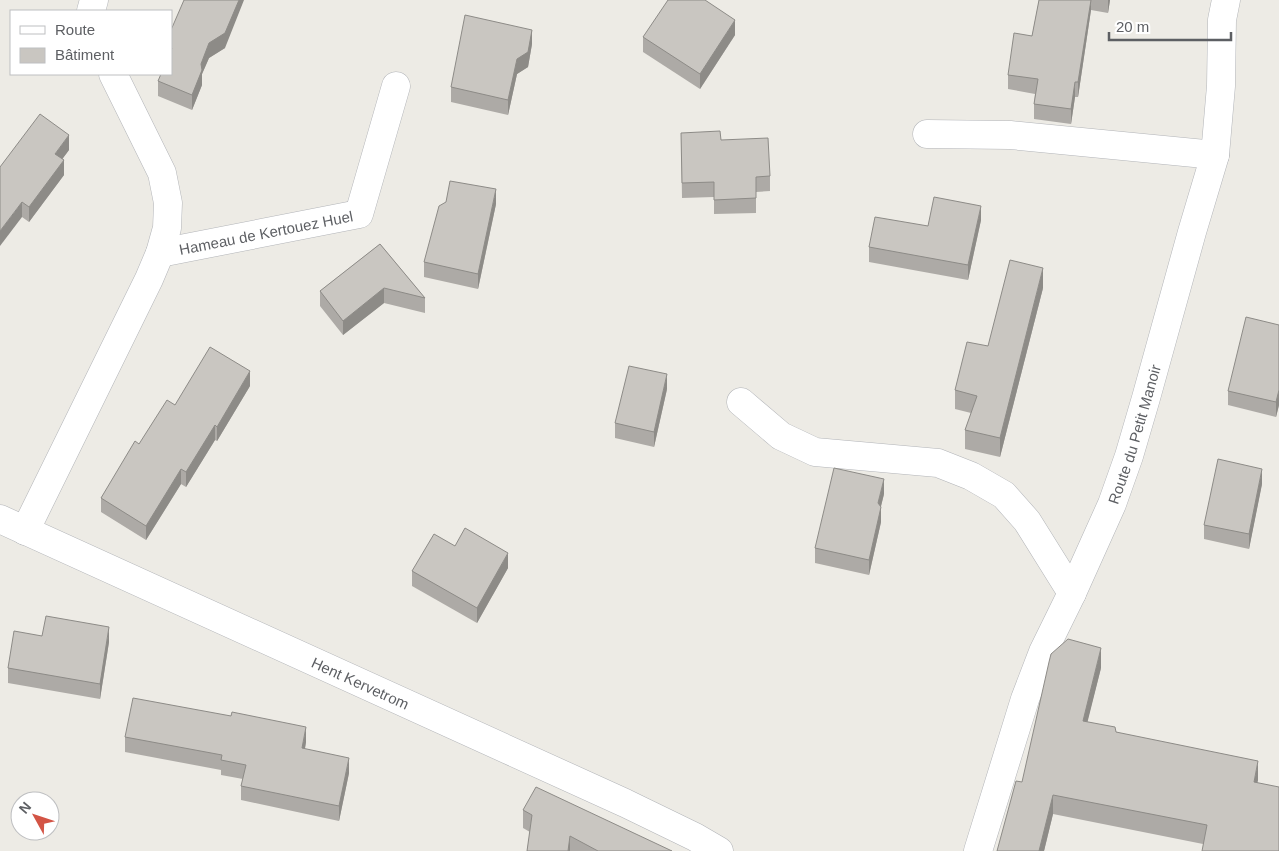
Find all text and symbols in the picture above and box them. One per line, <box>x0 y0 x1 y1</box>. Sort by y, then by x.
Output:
legend <box>10 10 172 75</box>
scale bar <box>1109 10 1232 42</box>
text: 20 m <box>1116 18 1149 35</box>
text: Route <box>55 21 95 38</box>
text: Bâtiment <box>55 46 115 63</box>
street label: Hameau de Kertouez Huel <box>178 207 354 258</box>
street label: Route du Petit Manoir <box>1104 363 1163 506</box>
street label: Hent Kervetrom <box>309 653 412 712</box>
north arrow <box>10 791 60 841</box>
text: N <box>16 799 34 817</box>

